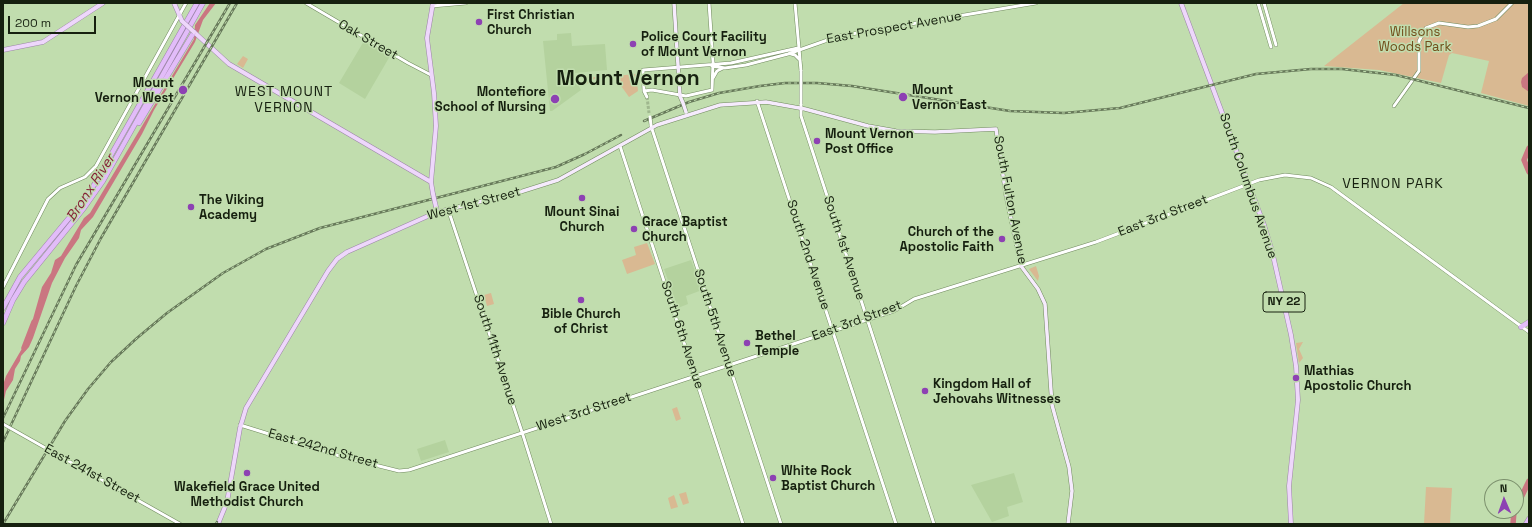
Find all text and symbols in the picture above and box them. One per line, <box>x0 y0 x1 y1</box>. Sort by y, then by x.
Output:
place label: First Christian Church <box>487 7 575 38</box>
scale bar <box>10 8 98 34</box>
street label: East Prospect Avenue <box>825 8 963 48</box>
text: 200 m <box>15 15 51 31</box>
street label: Oak Street <box>335 17 401 63</box>
marker: First Christian Church <box>474 17 484 27</box>
park label: Willsons Woods Park <box>1379 24 1451 55</box>
place label: Police Court Facility of Mount Vernon <box>641 29 767 60</box>
marker: Police Court Facility of Mount Vernon <box>628 39 638 49</box>
district label: Mount Vernon <box>556 66 700 92</box>
place label: Mount Vernon West <box>95 75 174 106</box>
place label: Mount Vernon East <box>912 82 987 113</box>
marker: Mount Vernon West <box>177 84 189 96</box>
district label: WEST MOUNT VERNON <box>235 84 333 116</box>
place label: Montefiore School of Nursing <box>435 84 546 115</box>
marker: Mount Vernon East <box>897 91 909 103</box>
marker: Montefiore School of Nursing <box>549 93 561 105</box>
street label: South Columbus Avenue <box>1216 111 1280 261</box>
place label: Mount Vernon Post Office <box>825 126 914 157</box>
street label: South Fulton Avenue <box>990 135 1030 265</box>
marker: Mount Vernon Post Office <box>812 136 822 146</box>
water label: Bronx River <box>63 151 119 225</box>
district label: VERNON PARK <box>1342 176 1444 192</box>
street label: West 1st Street <box>426 184 522 224</box>
place label: The Viking Academy <box>199 192 264 223</box>
street label: East 3rd Street <box>1116 192 1210 240</box>
marker: Mount Sinai Church <box>577 193 587 203</box>
street label: South 1st Avenue <box>820 194 868 302</box>
street label: South 2nd Avenue <box>783 198 833 312</box>
marker: The Viking Academy <box>186 202 196 212</box>
place label: Mount Sinai Church <box>545 204 619 235</box>
place label: Grace Baptist Church <box>642 214 728 245</box>
marker: Grace Baptist Church <box>629 224 639 234</box>
place label: Church of the Apostolic Faith <box>900 224 994 255</box>
marker: Church of the Apostolic Faith <box>997 234 1007 244</box>
street label: South 5th Avenue <box>690 267 740 379</box>
street label: South 6th Avenue <box>657 279 707 391</box>
road number: NY 22 <box>1263 292 1305 312</box>
street label: South 11th Avenue <box>470 293 520 407</box>
marker: Bible Church of Christ <box>576 295 586 305</box>
street label: East 3rd Street <box>810 297 904 345</box>
place label: Bible Church of Christ <box>541 306 621 337</box>
place label: Bethel Temple <box>755 328 799 359</box>
marker: Bethel Temple <box>742 338 752 348</box>
place label: Mathias Apostolic Church <box>1304 363 1411 394</box>
marker: Mathias Apostolic Church <box>1291 373 1301 383</box>
place label: Kingdom Hall of Jehovahs Witnesses <box>933 376 1061 407</box>
marker: Kingdom Hall of Jehovahs Witnesses <box>920 386 930 396</box>
street label: West 3rd Street <box>535 389 633 435</box>
street label: East 242nd Street <box>266 426 380 472</box>
street label: East 241st Street <box>41 441 143 507</box>
place label: White Rock Baptist Church <box>781 463 875 494</box>
marker: Wakefield Grace United Methodist Church <box>242 468 252 478</box>
marker: White Rock Baptist Church <box>768 473 778 483</box>
place label: Wakefield Grace United Methodist Church <box>174 479 320 510</box>
north arrow <box>1484 479 1524 519</box>
text: N <box>1500 481 1508 495</box>

